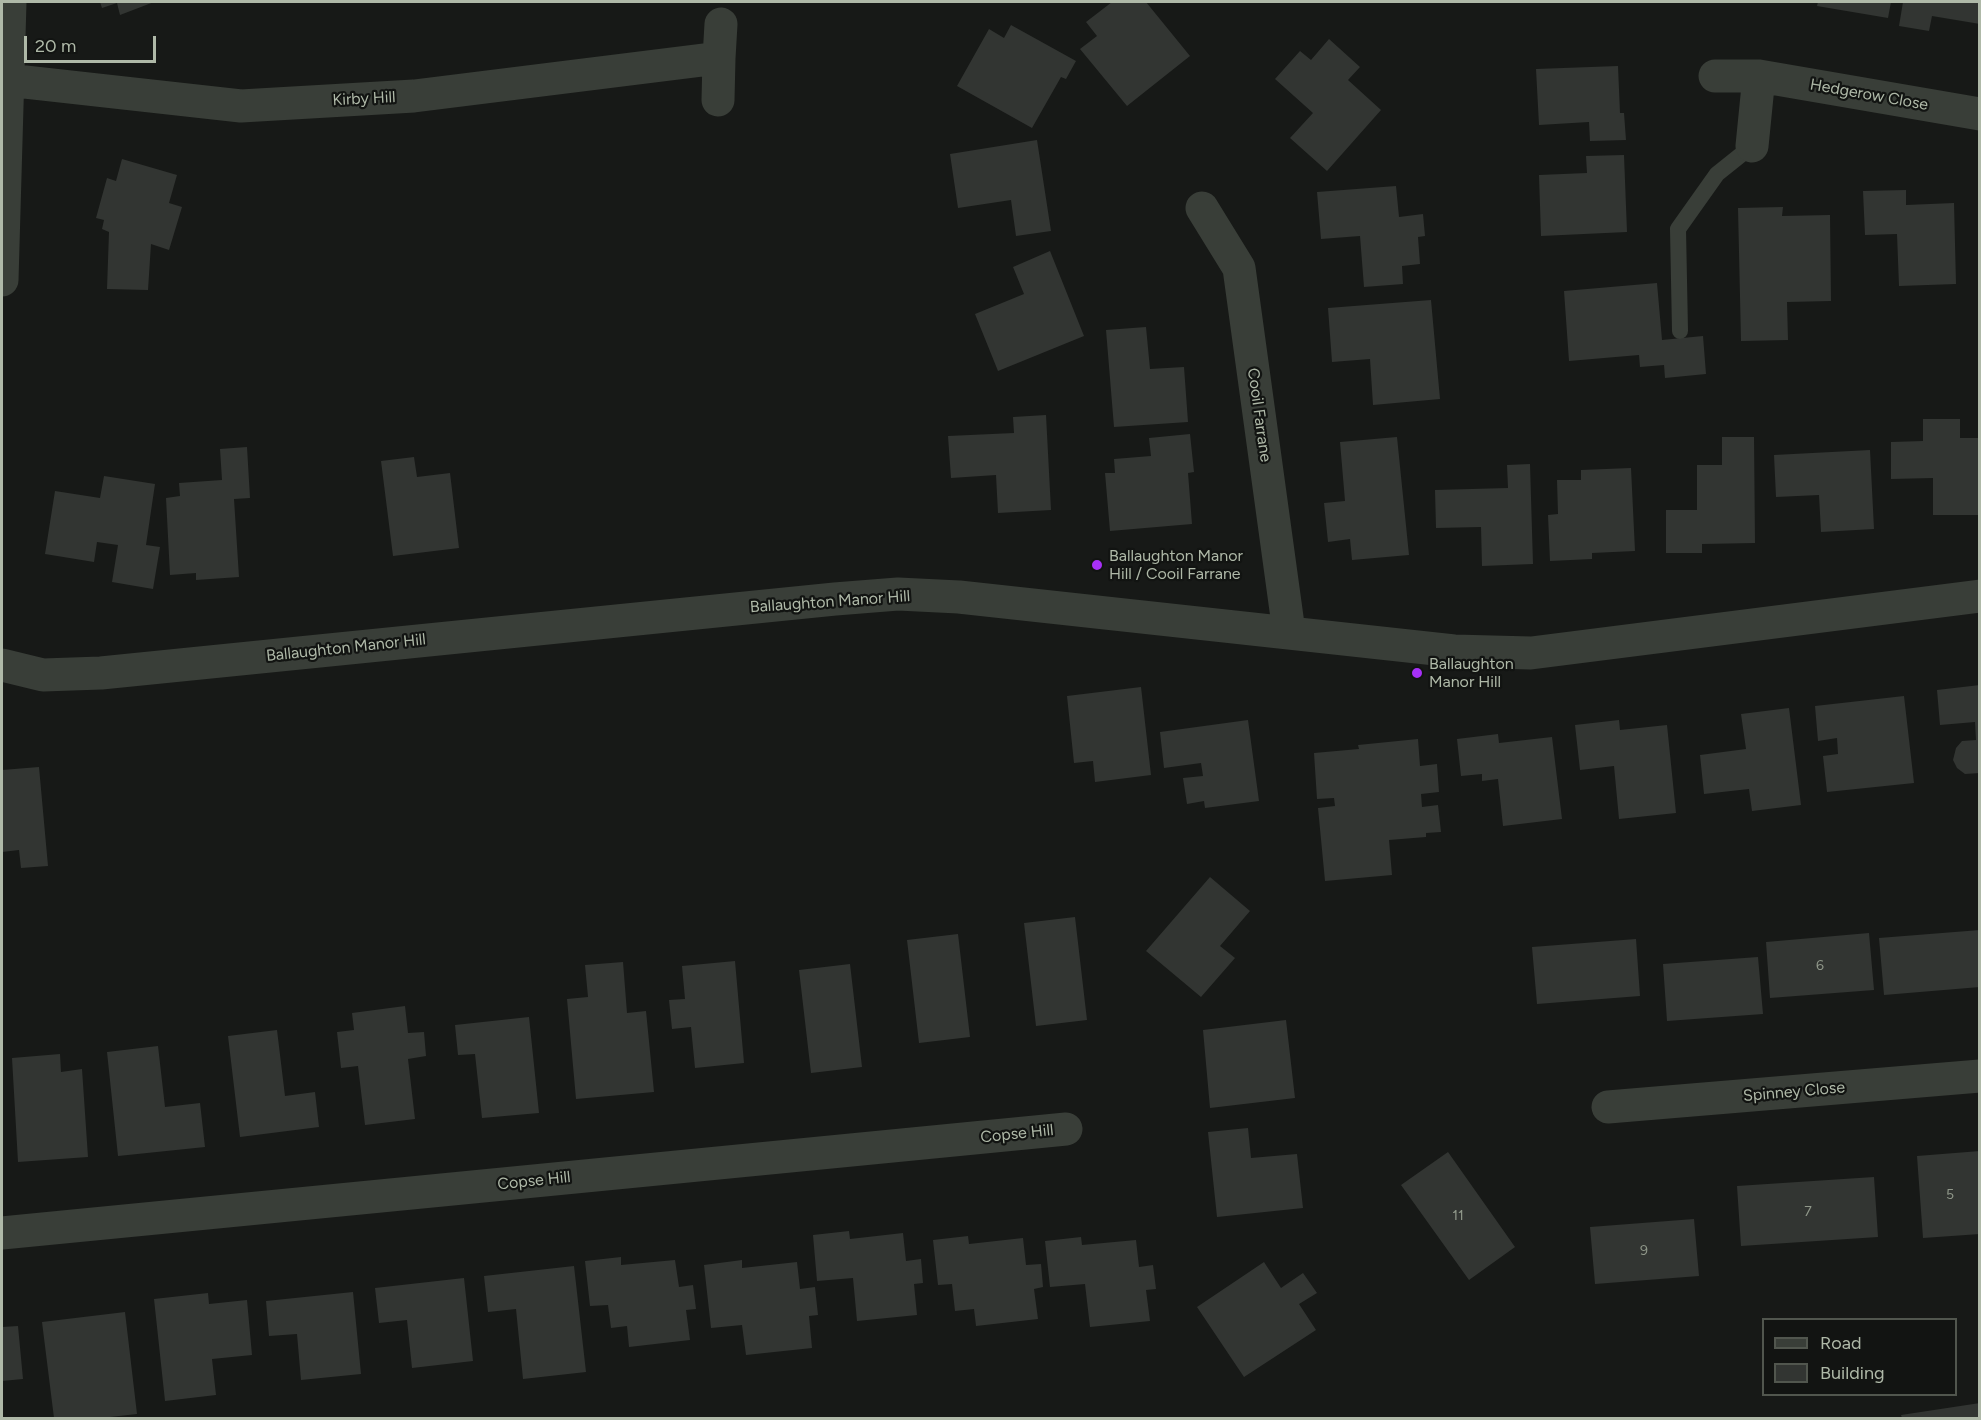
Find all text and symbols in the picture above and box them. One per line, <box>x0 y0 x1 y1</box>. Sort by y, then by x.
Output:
scale bar <box>27 24 159 62</box>
text: 20 m <box>35 35 76 57</box>
street label: Hedgerow Close <box>1808 75 1930 115</box>
street label: Kirby Hill <box>332 88 396 110</box>
street label: Cooil Farrane <box>1243 367 1275 463</box>
place label: Ballaughton Manor Hill / Cooil Farrane <box>1109 546 1243 584</box>
marker: Ballaughton Manor Hill / Cooil Farrane <box>1090 558 1104 572</box>
street label: Ballaughton Manor Hill <box>749 587 911 617</box>
street label: Ballaughton Manor Hill <box>265 630 427 666</box>
place label: Ballaughton Manor Hill <box>1429 654 1514 692</box>
marker: Ballaughton Manor Hill <box>1410 666 1424 680</box>
house number: 6 <box>1816 958 1824 974</box>
street label: Spinney Close <box>1742 1078 1846 1106</box>
street label: Copse Hill <box>980 1121 1054 1147</box>
street label: Copse Hill <box>497 1168 571 1194</box>
house number: 5 <box>1946 1187 1954 1203</box>
house number: 7 <box>1804 1204 1812 1220</box>
house number: 11 <box>1452 1208 1464 1224</box>
house number: 9 <box>1640 1243 1648 1259</box>
legend <box>1762 1318 1957 1396</box>
text: Road <box>1820 1332 1861 1354</box>
text: Building <box>1820 1362 1885 1384</box>

